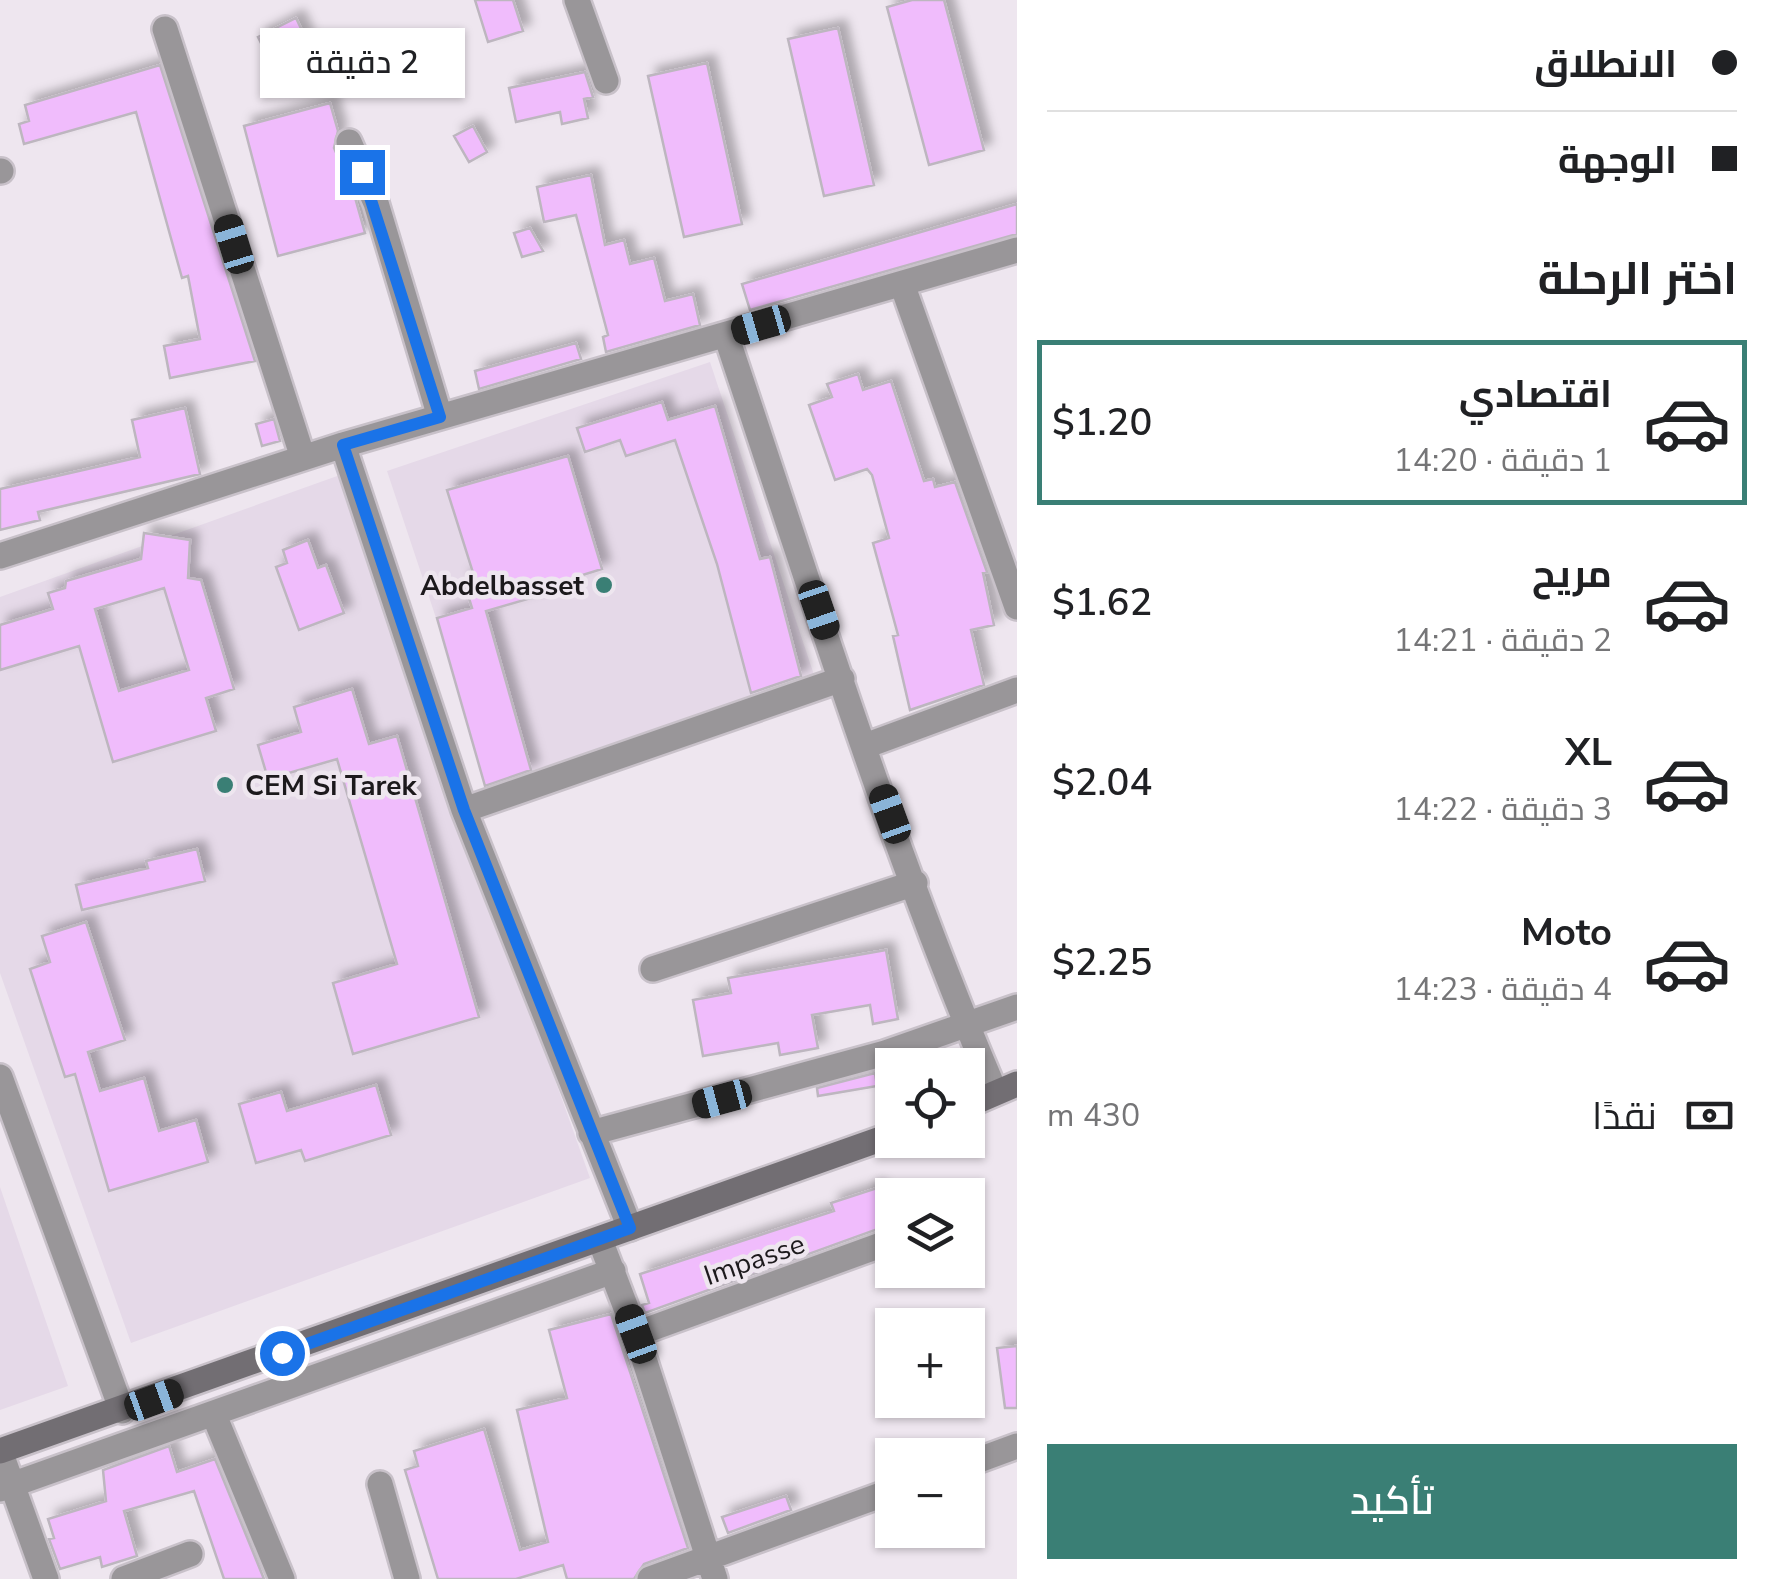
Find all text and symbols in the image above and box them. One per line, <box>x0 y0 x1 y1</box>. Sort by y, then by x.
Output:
callout: 2 دقيقة <box>260 27 464 97</box>
text: الانطلاق <box>1534 39 1677 90</box>
text: 2 دقيقة <box>306 41 419 84</box>
text: الوجهة <box>1558 135 1677 186</box>
route end <box>340 150 385 195</box>
car <box>211 211 257 277</box>
text: اختر الرحلة <box>1538 249 1737 310</box>
car <box>728 302 794 348</box>
text: اقتصادي <box>1459 369 1612 420</box>
icon: car <box>1642 378 1732 468</box>
text: $1.20 <box>1052 397 1152 448</box>
text: 1 دقيقة · 14:20 <box>1393 439 1612 482</box>
text: مريح <box>1532 549 1612 600</box>
icon: car <box>1642 558 1732 648</box>
place label: Abdelbasset <box>420 567 584 605</box>
marker: Abdelbasset <box>593 574 615 596</box>
car <box>795 577 843 643</box>
text: $1.62 <box>1052 577 1152 628</box>
text: 2 دقيقة · 14:21 <box>1393 619 1612 662</box>
text: XL <box>1565 727 1612 778</box>
icon: car <box>1642 738 1732 828</box>
text: $2.04 <box>1052 757 1152 808</box>
place label: CEM Si Tarek <box>245 767 417 805</box>
marker: CEM Si Tarek <box>214 774 236 796</box>
car <box>866 781 914 847</box>
text: 3 دقيقة · 14:22 <box>1393 788 1612 831</box>
text: Moto <box>1521 907 1612 958</box>
icon: car <box>1642 918 1732 1008</box>
text: $2.25 <box>1052 937 1152 988</box>
text: 4 دقيقة · 14:23 <box>1393 968 1612 1011</box>
map controls <box>875 1048 985 1548</box>
button: locate <box>875 1048 985 1158</box>
car <box>689 1077 755 1121</box>
icon: cash <box>1682 1088 1737 1143</box>
text: نقدًا <box>1592 1091 1657 1142</box>
text: 430 m <box>1047 1094 1140 1137</box>
button: layers <box>875 1178 985 1288</box>
street label: Impasse <box>699 1225 810 1295</box>
car <box>612 1301 660 1367</box>
button: + <box>875 1308 985 1418</box>
route start <box>260 1331 305 1376</box>
car <box>121 1376 187 1424</box>
button: − <box>875 1438 985 1548</box>
button: تأكيد <box>1047 1444 1737 1559</box>

